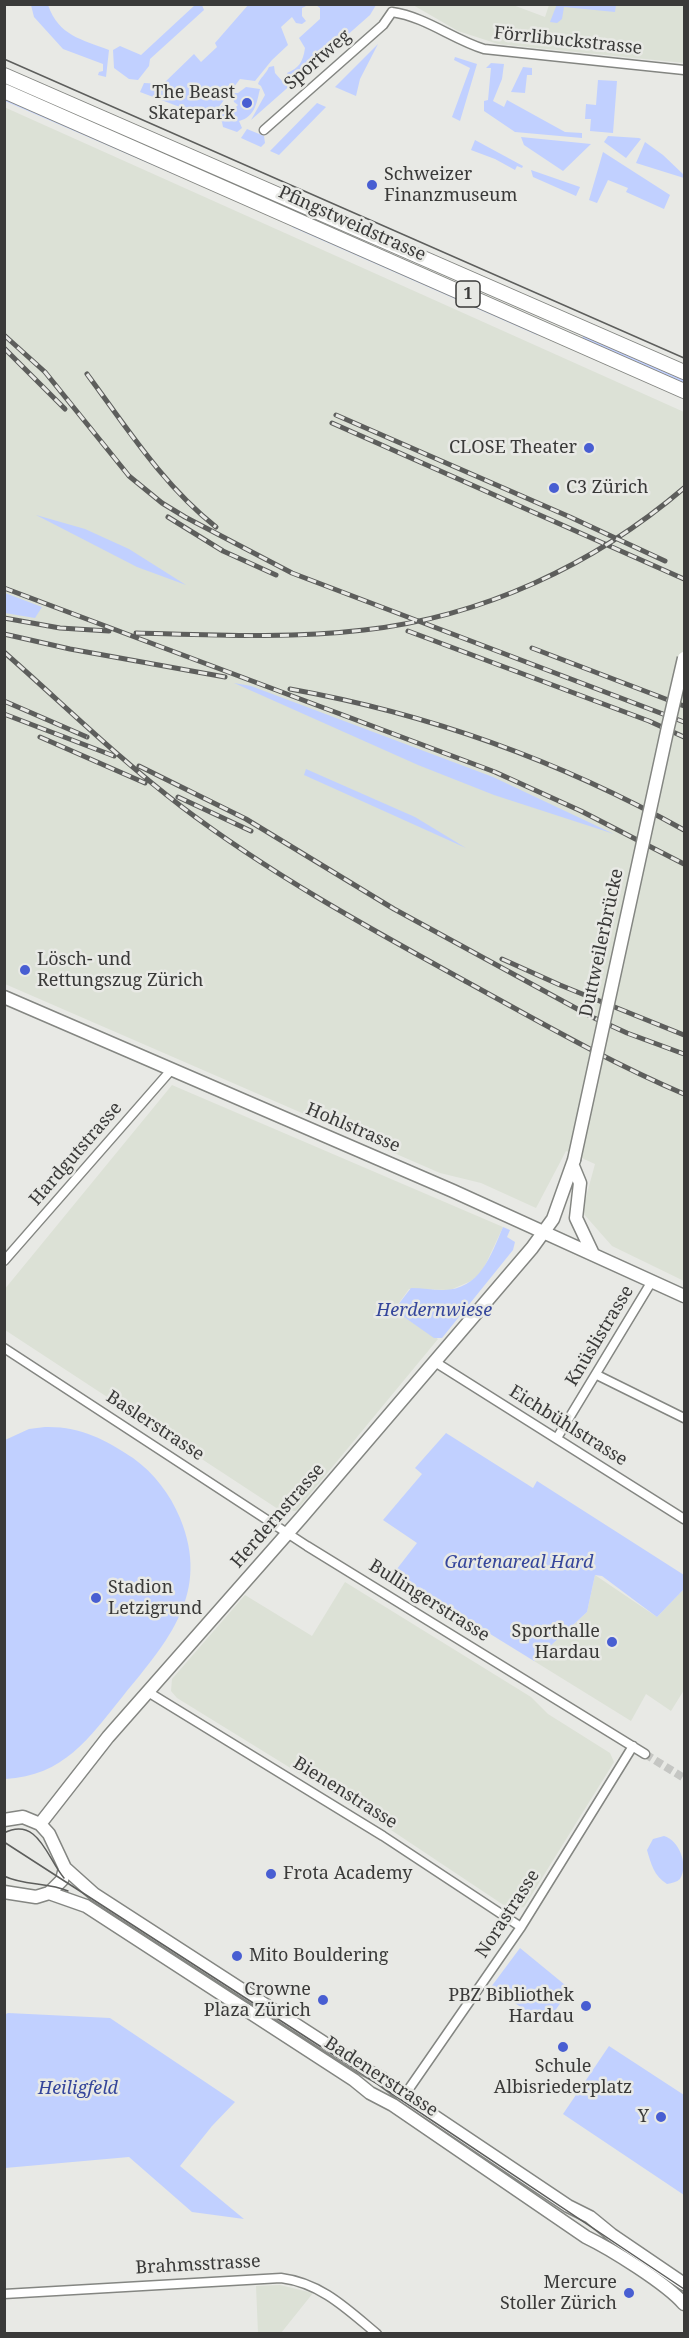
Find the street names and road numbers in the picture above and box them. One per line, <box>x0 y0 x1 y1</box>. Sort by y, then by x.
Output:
street label: Förrlibuckstrasse <box>493 22 643 60</box>
street label: Sportweg <box>280 25 356 95</box>
street label: Pfingstweidstrasse <box>275 182 429 266</box>
road number: 1 <box>456 281 480 307</box>
street label: Duttweilerbrücke <box>576 867 628 1019</box>
street label: Hardgutstrasse <box>25 1098 127 1210</box>
street label: Hohlstrasse <box>303 1098 403 1158</box>
street label: Knüslistrasse <box>561 1282 639 1390</box>
street label: Eichbühlstrasse <box>505 1381 631 1471</box>
street label: Baslerstrasse <box>102 1386 208 1466</box>
street label: Herdernstrasse <box>227 1459 329 1573</box>
street label: Bullingerstrasse <box>365 1555 493 1647</box>
street label: Bienenstrasse <box>289 1752 401 1834</box>
street label: Norastrasse <box>471 1866 545 1962</box>
street label: Badenerstrasse <box>320 2032 442 2122</box>
street label: Brahmsstrasse <box>135 2251 261 2279</box>

